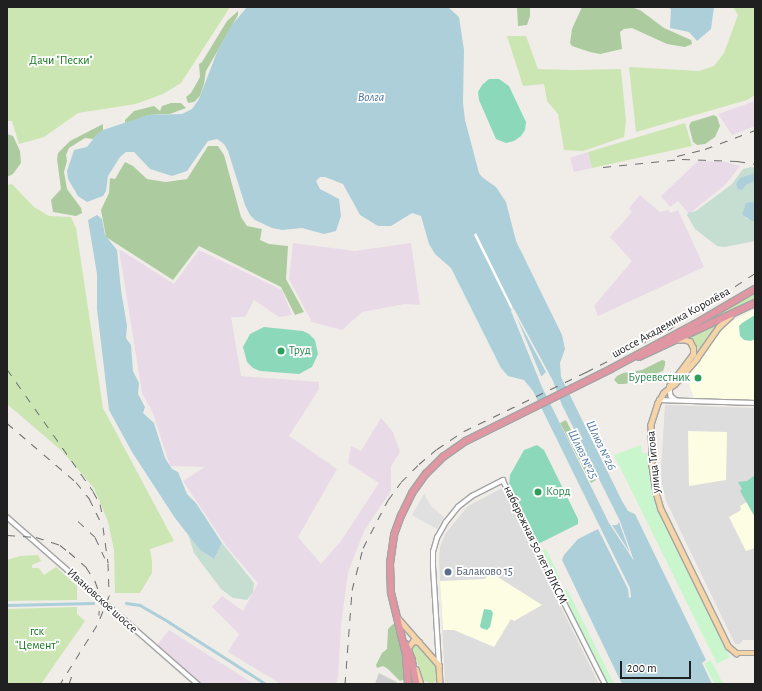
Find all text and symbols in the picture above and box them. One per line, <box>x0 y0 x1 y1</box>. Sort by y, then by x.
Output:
park label: Дачи "Пески" <box>29 54 93 68</box>
water label: Волга <box>358 90 384 106</box>
street label: шоссе Академика Королёва <box>609 284 733 362</box>
place label: Труд <box>289 344 311 358</box>
marker: Труд <box>276 346 286 356</box>
place label: Буревестник <box>628 371 690 385</box>
marker: Буревестник <box>693 373 703 383</box>
water label: Шлюз №26 <box>581 418 619 474</box>
water label: Шлюз №25 <box>563 428 601 482</box>
street label: улица Титова <box>644 430 664 494</box>
street label: набережная 50 лет ВЛКСМ <box>500 483 570 607</box>
place label: Корд <box>546 485 571 499</box>
marker: Корд <box>533 487 543 497</box>
place label: Балаково 15 <box>456 565 513 579</box>
street label: Ивановское шоссе <box>64 566 140 636</box>
marker: Балаково 15 <box>443 567 453 577</box>
park label: гск "Цемент" <box>15 625 59 653</box>
scale bar <box>622 653 693 679</box>
text: 200 m <box>627 662 657 674</box>

